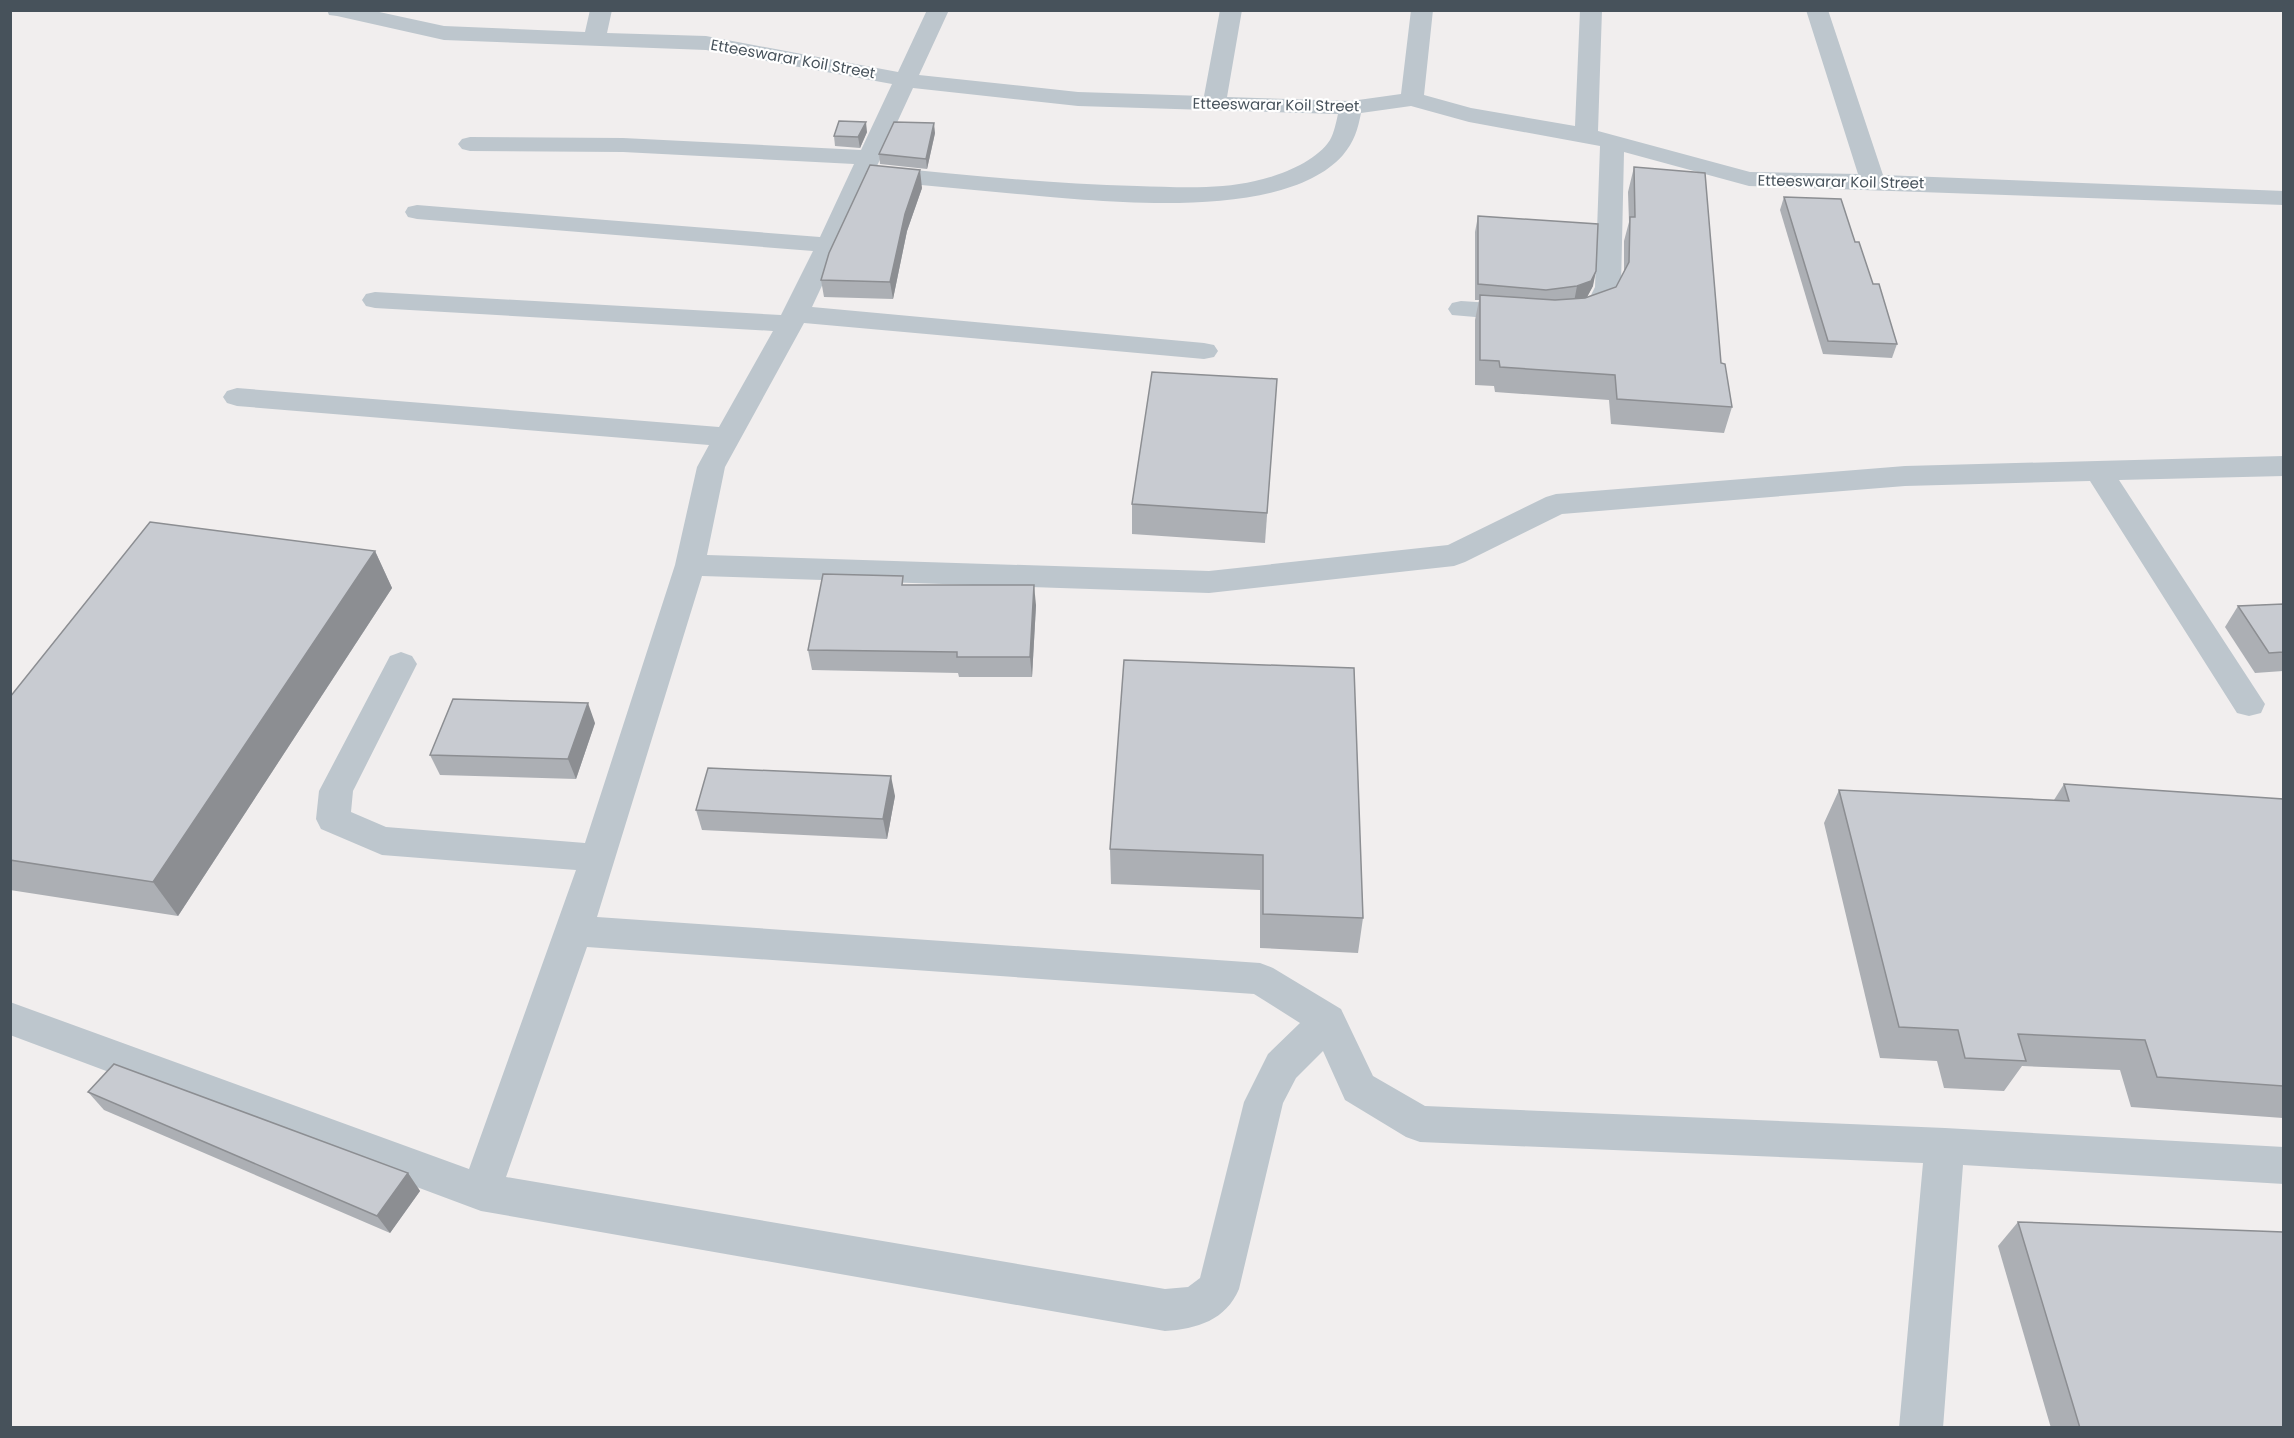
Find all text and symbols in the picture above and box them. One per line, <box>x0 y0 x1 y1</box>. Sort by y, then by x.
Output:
street label: Etteeswarar Koil Street <box>709 34 877 83</box>
street label: Etteeswarar Koil Street <box>1192 93 1360 116</box>
street label: Etteeswarar Koil Street <box>1757 170 1925 193</box>

